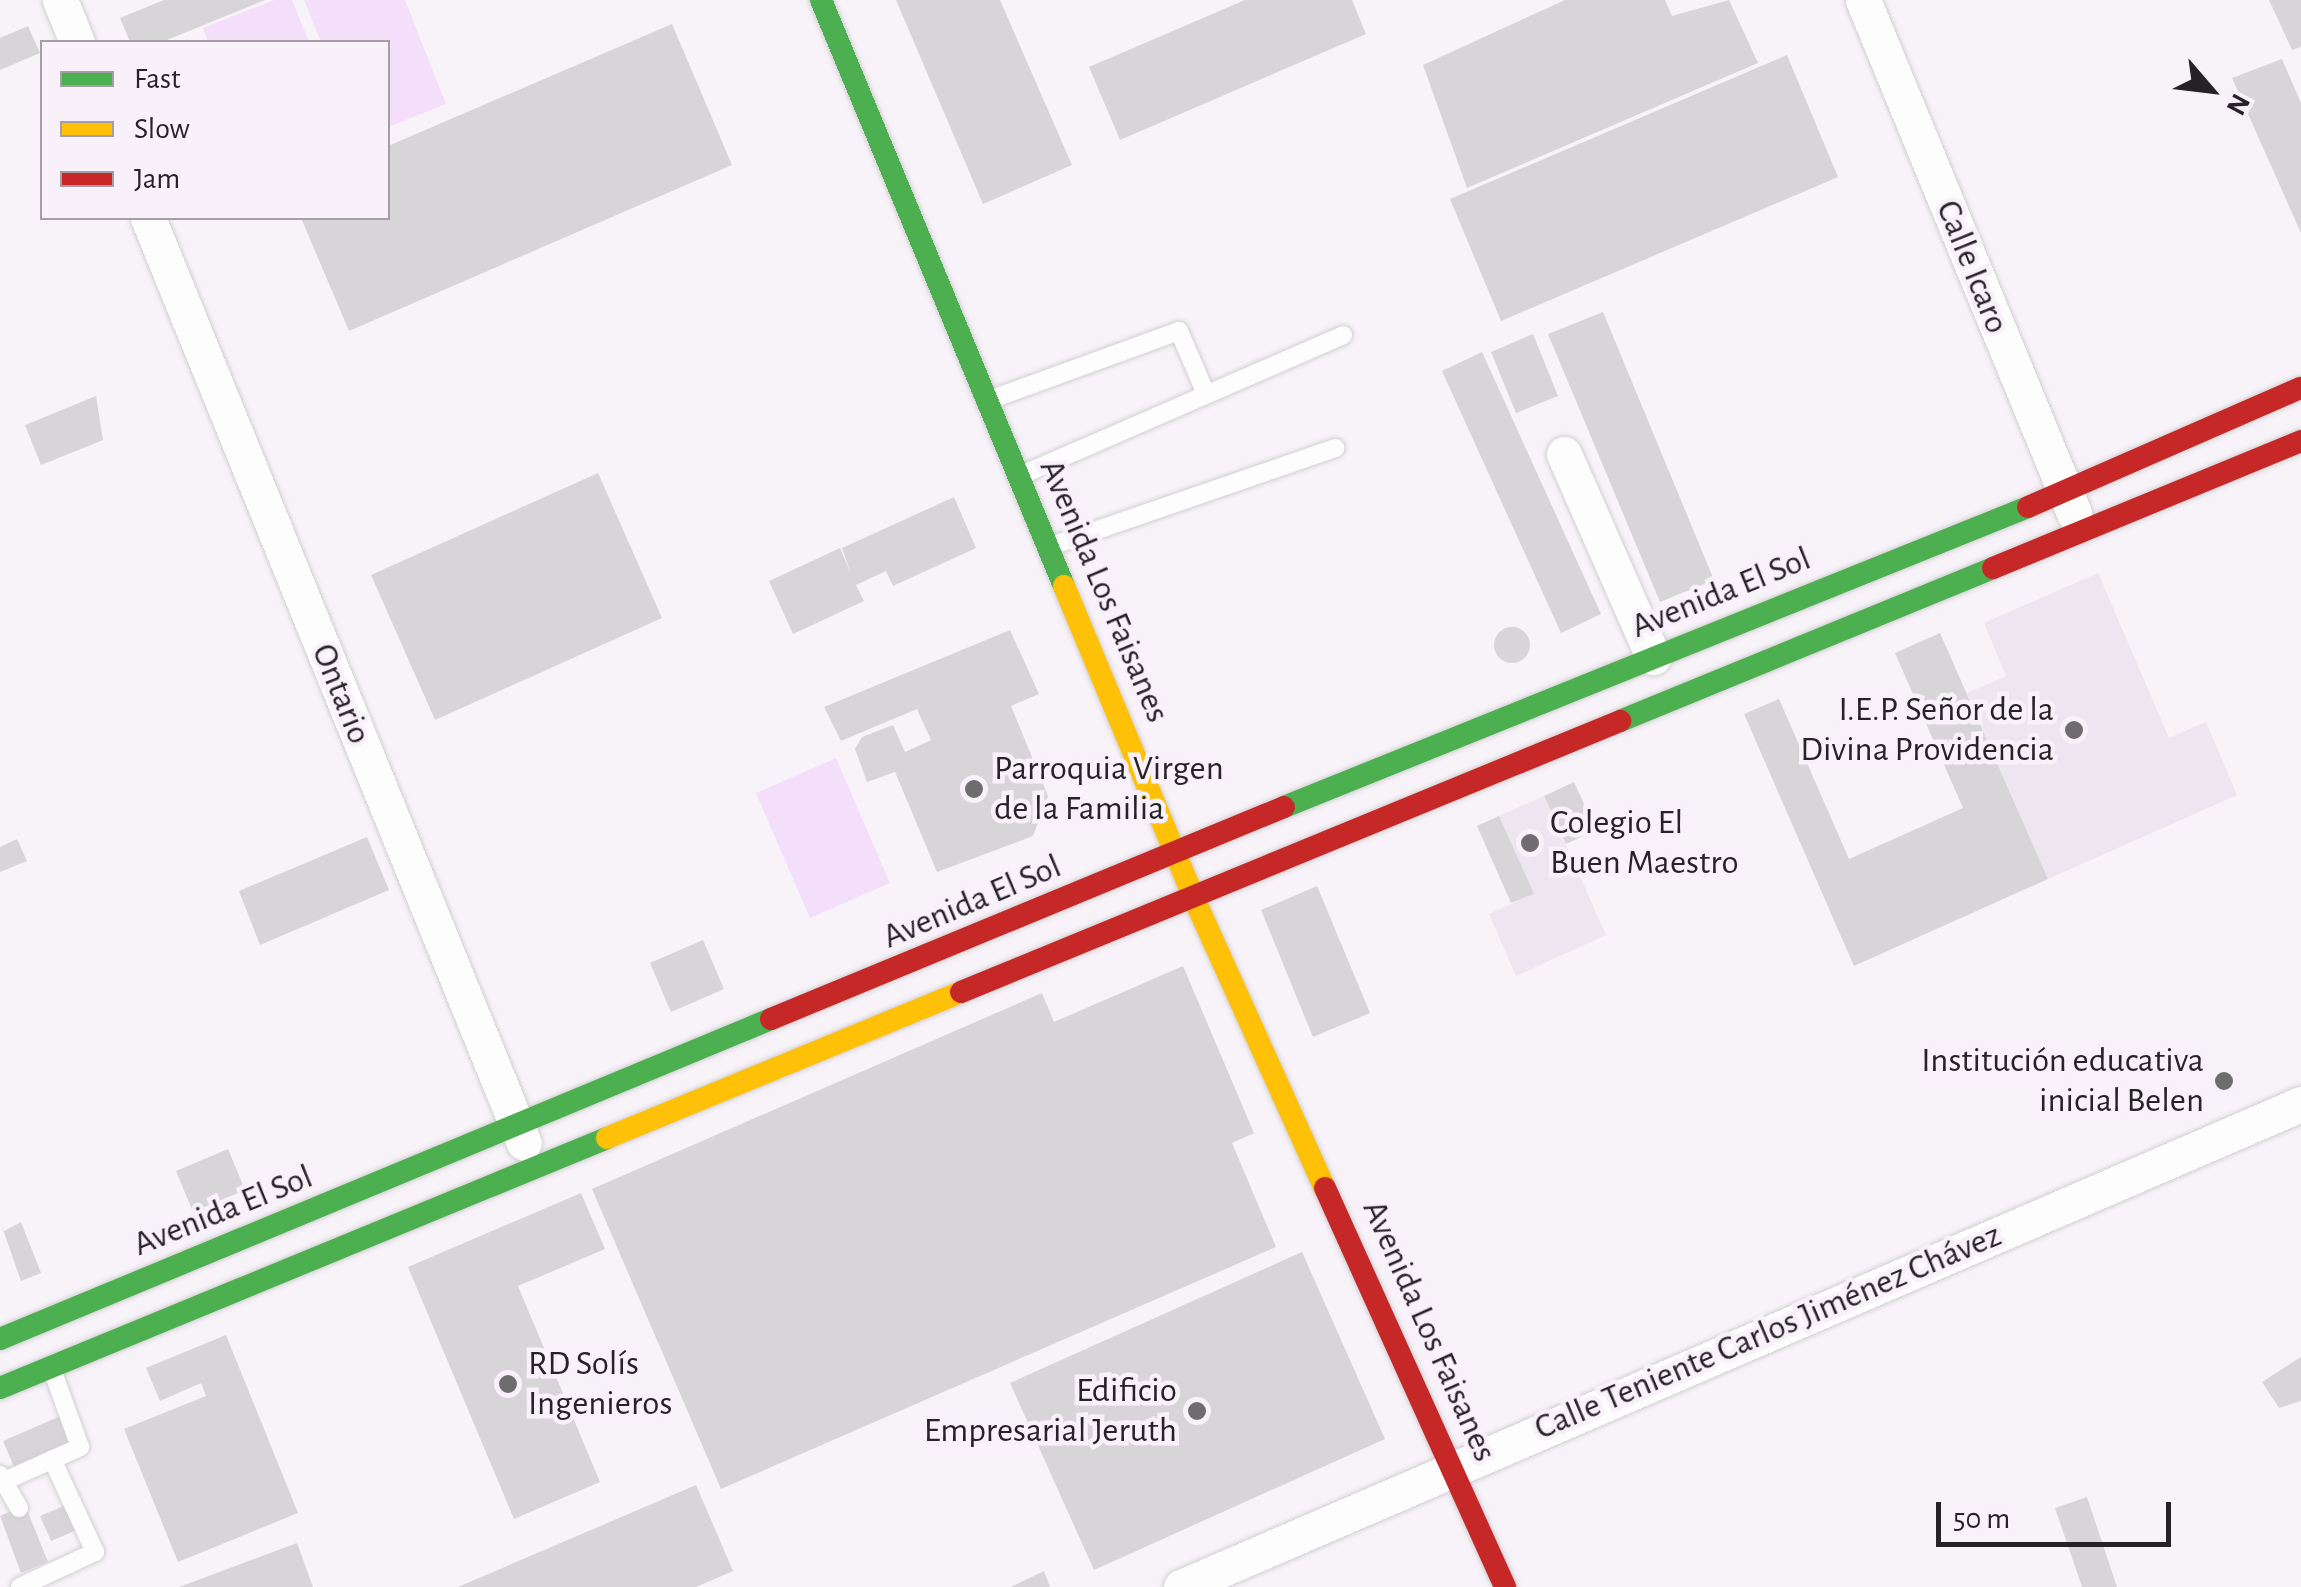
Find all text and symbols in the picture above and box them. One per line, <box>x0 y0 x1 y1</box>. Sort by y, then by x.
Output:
legend <box>40 40 390 220</box>
north arrow <box>2161 40 2261 140</box>
text: Fast <box>134 64 181 94</box>
text: N <box>2221 89 2254 119</box>
text: Slow <box>134 114 190 144</box>
text: Jam <box>134 164 180 194</box>
street label: Calle Icaro <box>1926 194 2018 340</box>
street label: Avenida Los Faisanes <box>1030 453 1178 729</box>
street label: Avenida El Sol <box>1625 538 1817 648</box>
street label: Ontario <box>302 638 380 750</box>
place label: I.E.P. Señor de la Divina Providencia <box>1800 689 2054 771</box>
marker: I.E.P. Señor de la Divina Providencia <box>2063 719 2085 741</box>
place label: Parroquia Virgen de la Familia <box>994 748 1224 830</box>
marker: Parroquia Virgen de la Familia <box>963 778 985 800</box>
place label: Colegio El Buen Maestro <box>1550 802 1739 884</box>
marker: Colegio El Buen Maestro <box>1519 832 1541 854</box>
street label: Avenida El Sol <box>877 846 1067 958</box>
place label: Institución educativa inicial Belen <box>1921 1040 2204 1122</box>
marker: Institución educativa inicial Belen <box>2213 1070 2235 1092</box>
street label: Avenida El Sol <box>127 1156 319 1266</box>
street label: Avenida Los Faisanes <box>1353 1194 1505 1468</box>
street label: Calle Teniente Carlos Jiménez Chávez <box>1528 1214 2008 1450</box>
place label: RD Solís Ingenieros <box>528 1343 672 1425</box>
place label: Edificio Empresarial Jeruth <box>924 1370 1177 1452</box>
marker: RD Solís Ingenieros <box>497 1373 519 1395</box>
marker: Edificio Empresarial Jeruth <box>1186 1400 1208 1422</box>
scale bar <box>1941 1482 2176 1544</box>
text: 50 m <box>1953 1504 2010 1534</box>

